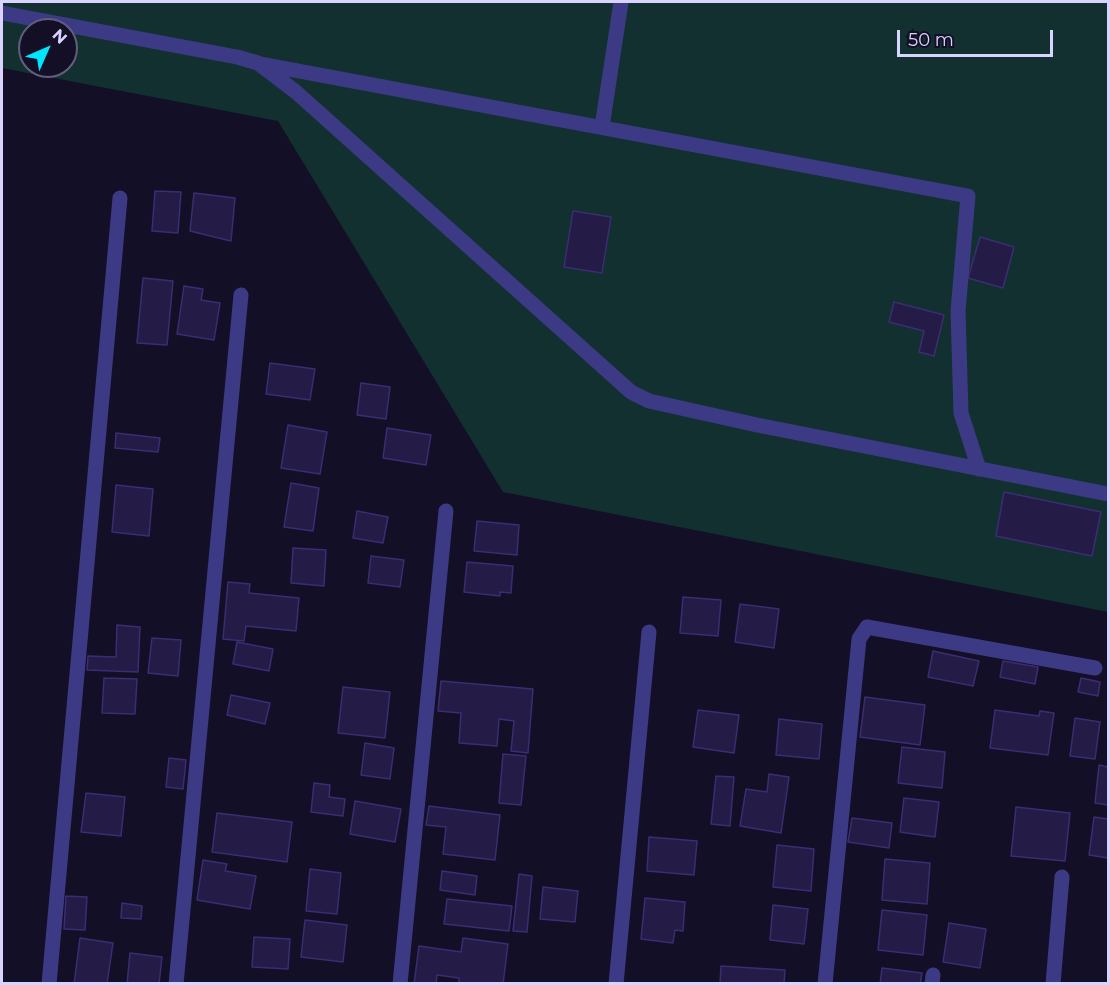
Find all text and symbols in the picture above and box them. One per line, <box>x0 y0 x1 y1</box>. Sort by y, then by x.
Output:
north arrow <box>18 18 78 78</box>
scale bar <box>900 18 1056 56</box>
text: N <box>48 25 71 48</box>
text: 50 m <box>908 29 954 51</box>

